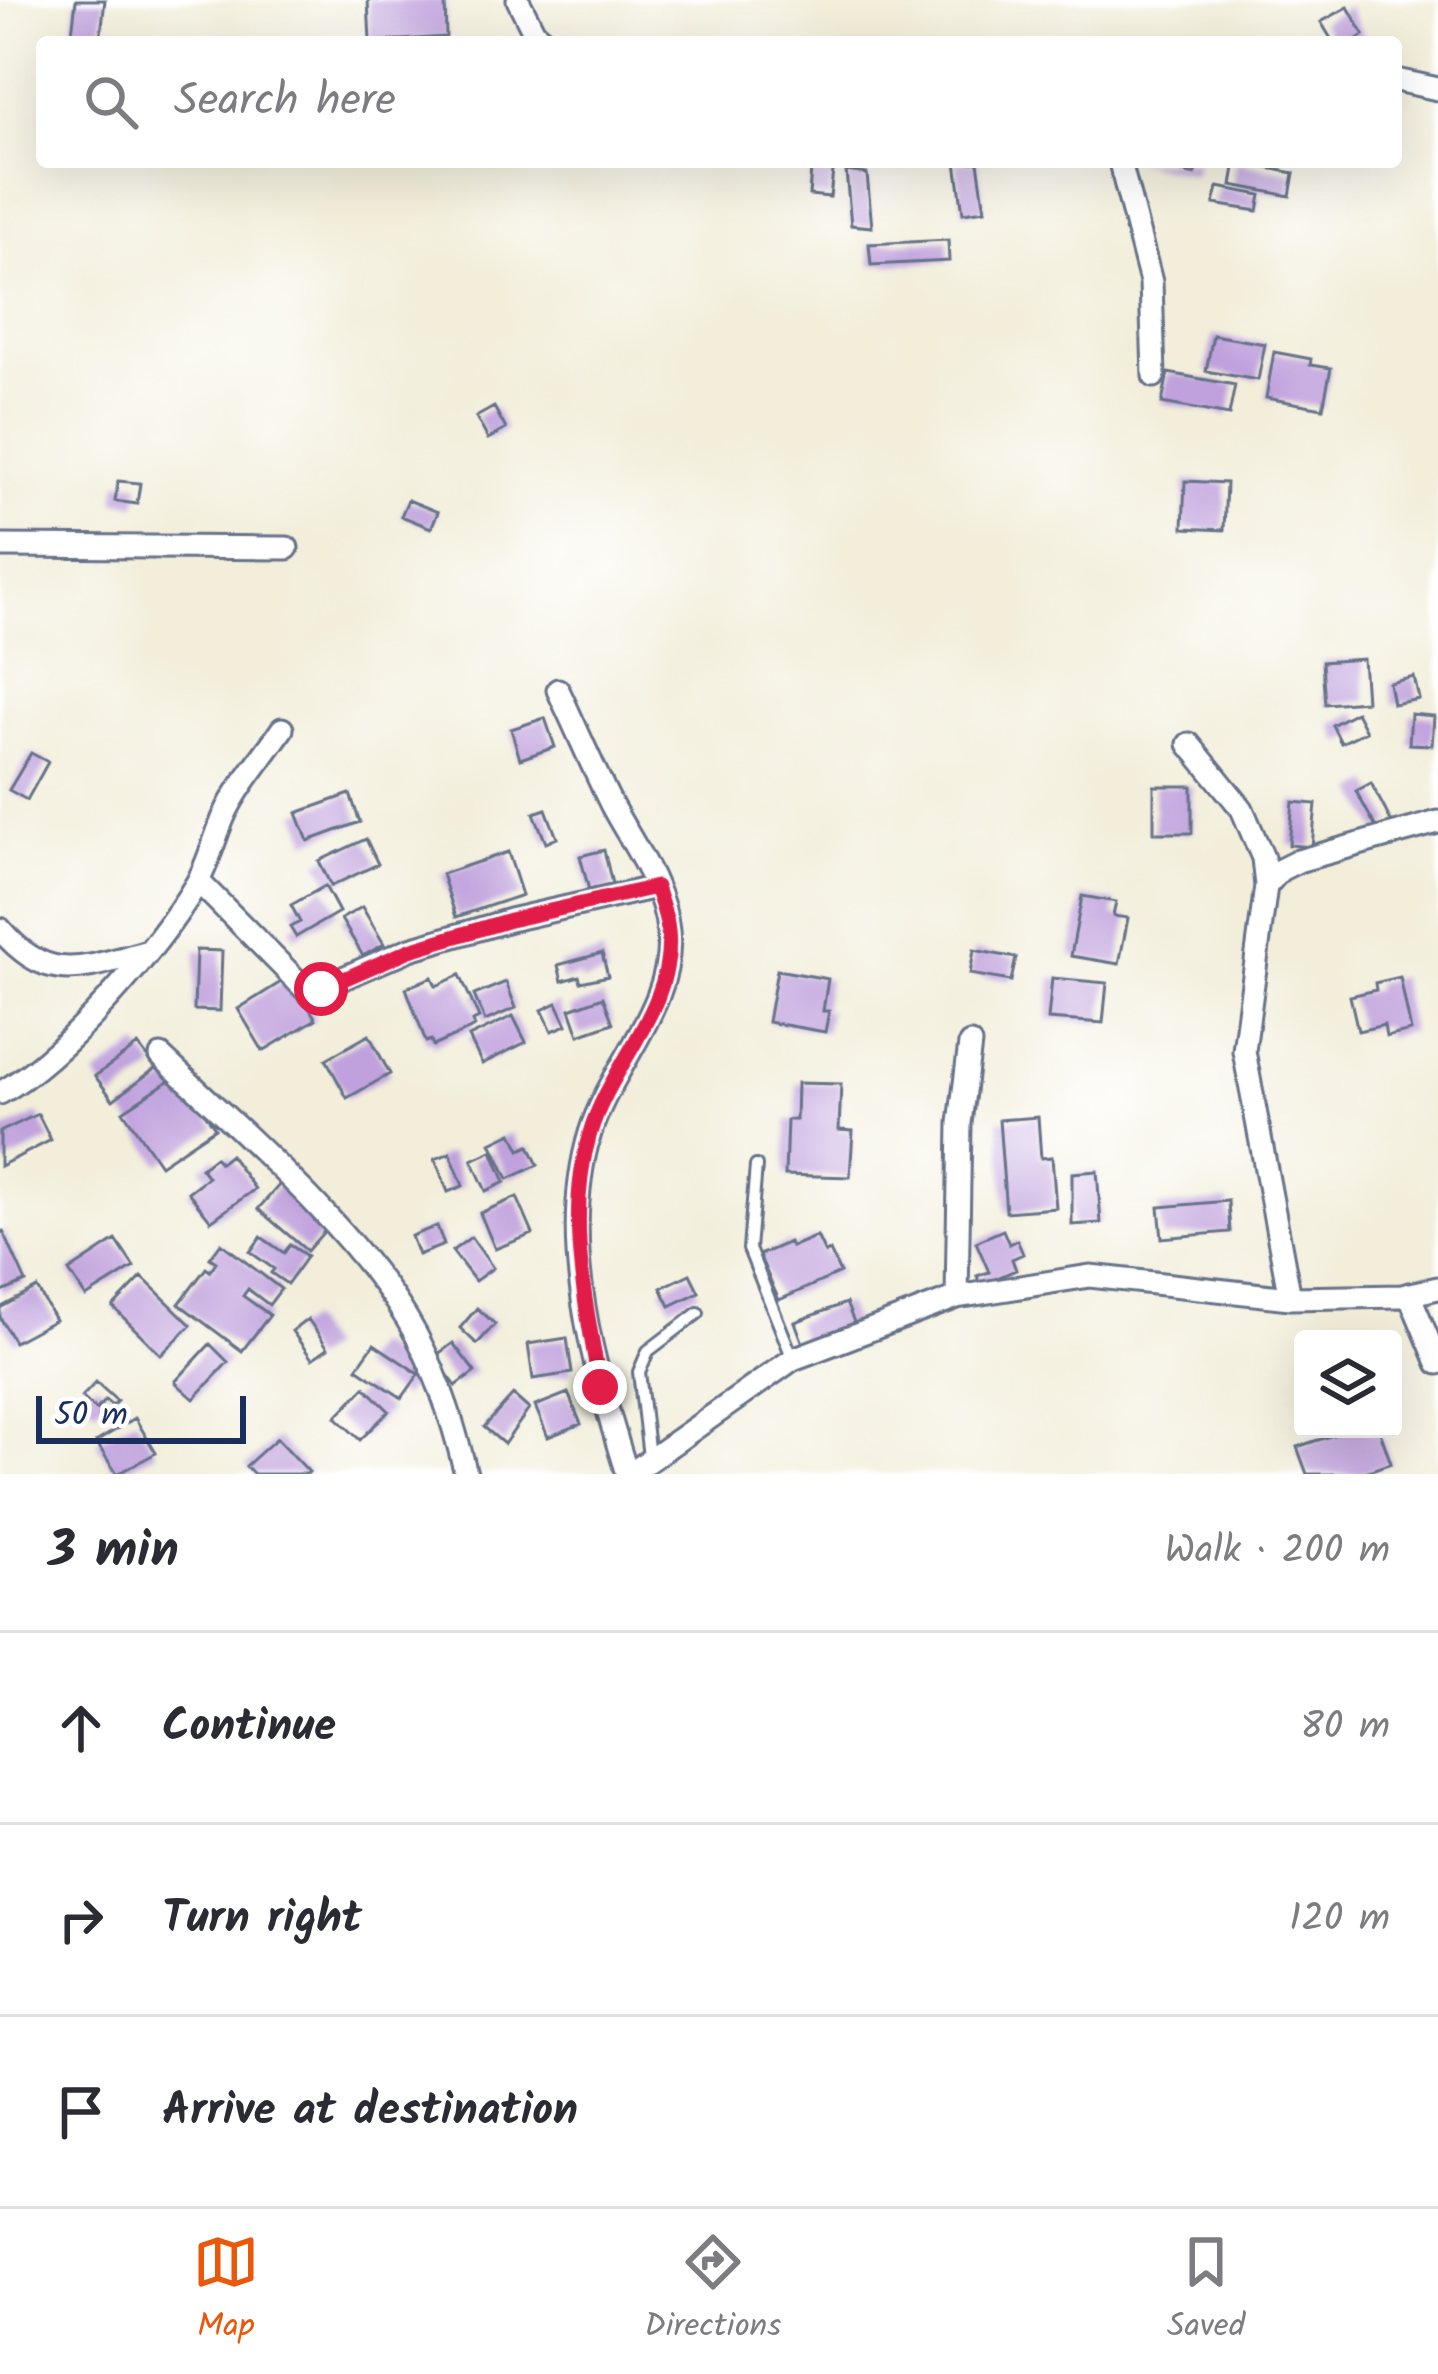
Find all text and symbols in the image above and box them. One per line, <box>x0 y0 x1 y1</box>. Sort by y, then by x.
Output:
search box <box>36 36 1402 168</box>
text: Search here <box>174 66 396 138</box>
icon: search <box>78 69 144 135</box>
route start <box>294 962 348 1016</box>
map controls <box>1294 1330 1402 1438</box>
button: layers <box>1294 1330 1402 1438</box>
route end <box>573 1360 627 1414</box>
scale bar <box>36 1390 246 1443</box>
text: 50 m <box>54 1390 128 1443</box>
text: 3 min <box>48 1512 179 1593</box>
text: Walk · 200 m <box>1165 1521 1390 1583</box>
text: Continue <box>162 1692 336 1764</box>
icon: ahead <box>48 1695 114 1761</box>
text: 80 m <box>1300 1697 1390 1759</box>
text: Turn right <box>162 1884 362 1956</box>
icon: right <box>48 1887 114 1953</box>
text: 120 m <box>1289 1889 1390 1951</box>
text: Arrive at destination <box>162 2076 578 2148</box>
icon: arrive <box>48 2079 114 2145</box>
tab: Map <box>193 2229 259 2354</box>
tab: Directions <box>644 2229 781 2354</box>
tab: Saved <box>1167 2229 1245 2354</box>

